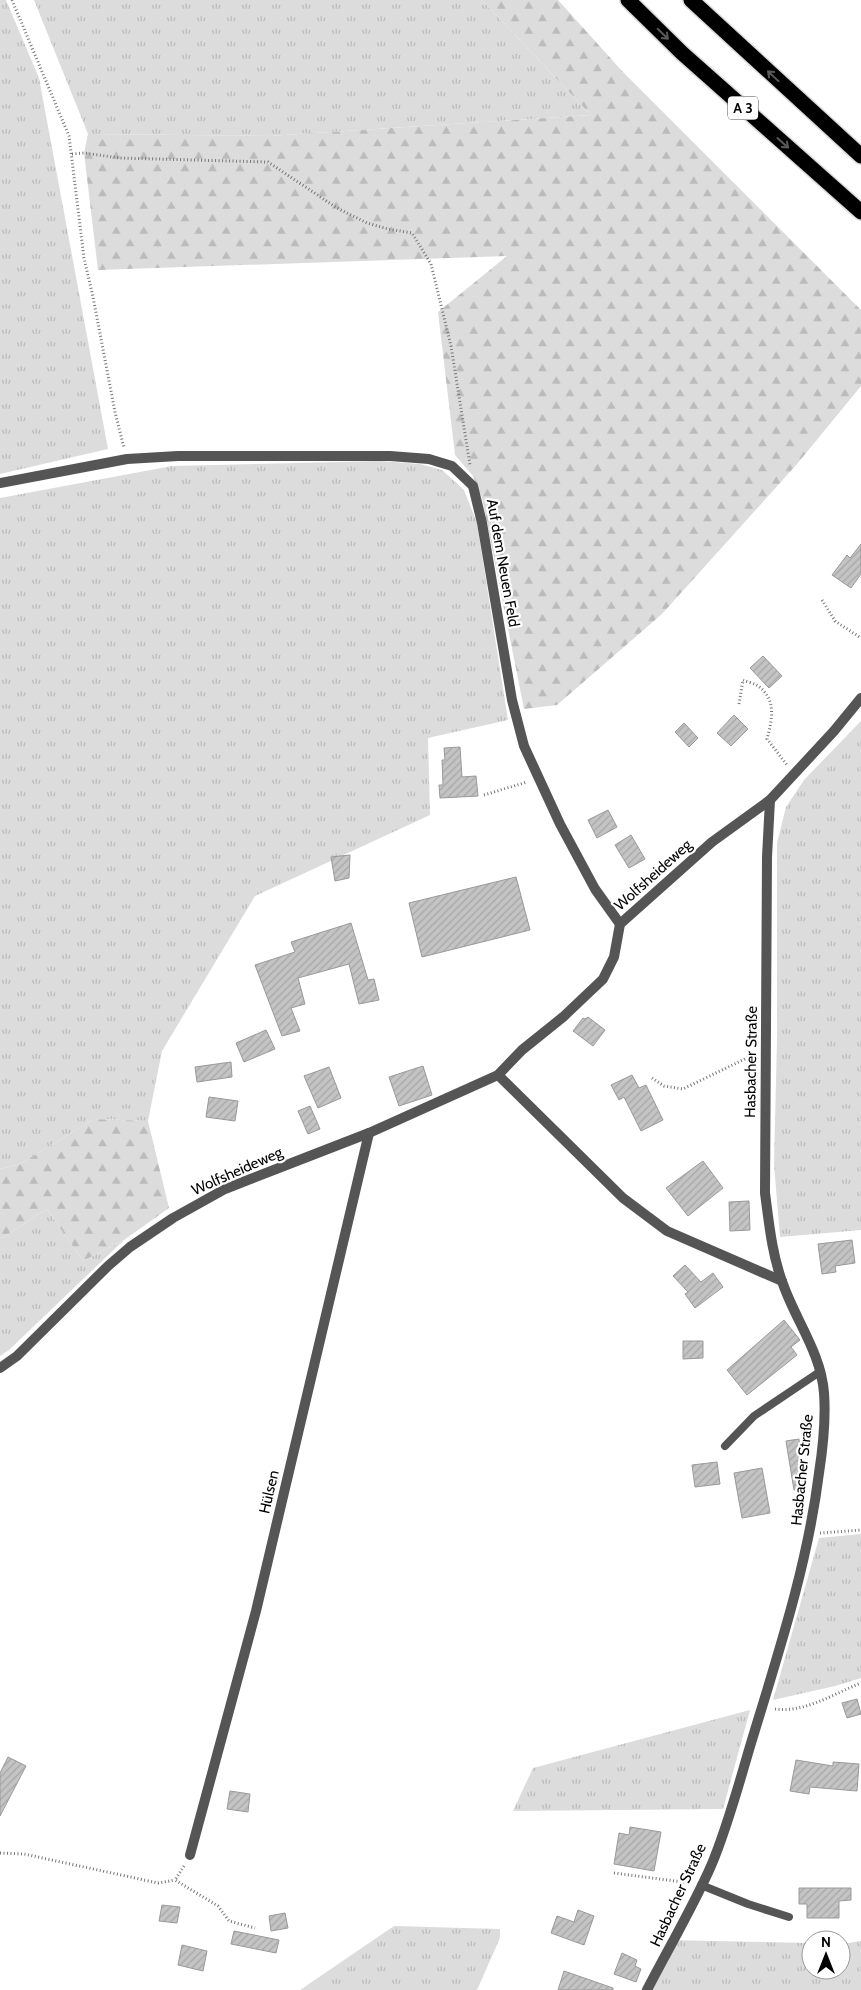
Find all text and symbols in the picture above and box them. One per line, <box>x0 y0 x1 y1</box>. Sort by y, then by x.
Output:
one-way arrow <box>656 28 669 40</box>
one-way arrow <box>767 70 780 82</box>
road number: A 3 <box>728 96 758 120</box>
one-way arrow <box>777 137 790 149</box>
street label: Auf dem Neuen Feld <box>483 498 523 628</box>
street label: Wolfsheideweg <box>611 835 696 914</box>
street label: Hasbacher Straße <box>741 1006 761 1118</box>
street label: Wolfsheideweg <box>189 1143 286 1199</box>
street label: Hasbacher Straße <box>787 1413 817 1527</box>
street label: Hülsen <box>255 1468 283 1516</box>
street label: Hasbacher Straße <box>646 1840 710 1949</box>
north arrow <box>801 1930 851 1980</box>
text: N <box>821 1933 831 1951</box>

